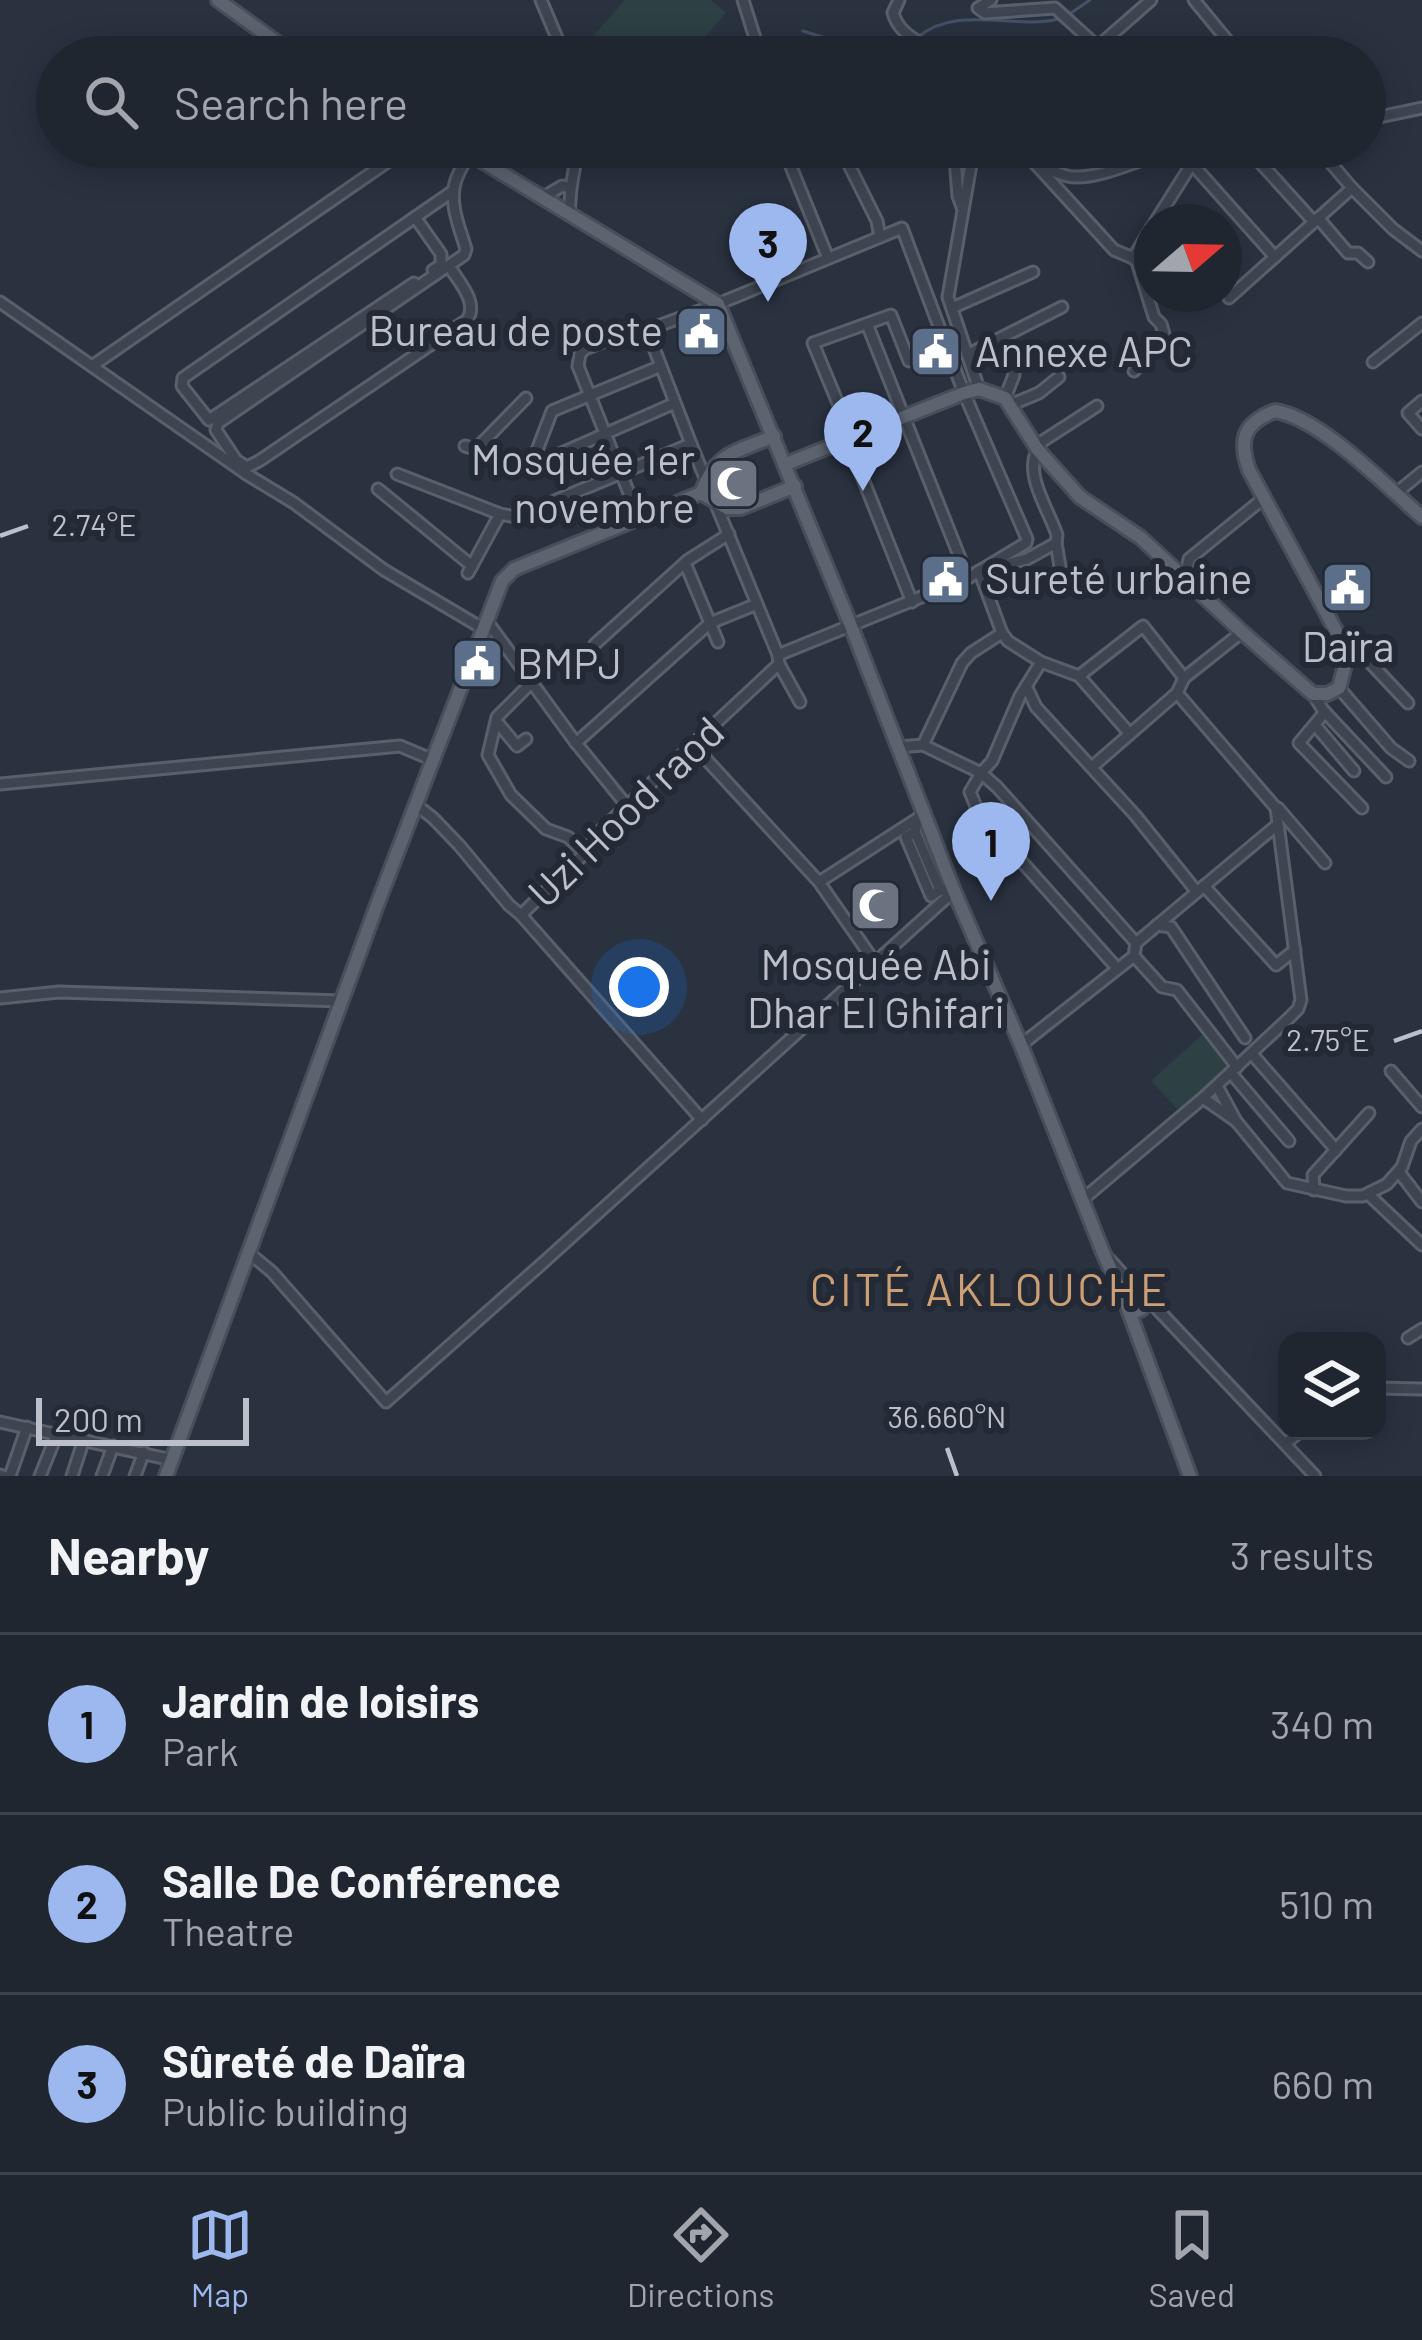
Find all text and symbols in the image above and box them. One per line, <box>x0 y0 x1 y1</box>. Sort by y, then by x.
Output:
search box <box>36 36 1386 168</box>
icon: search <box>78 69 144 135</box>
text: Search here <box>174 75 408 129</box>
pin: 3 <box>729 203 807 302</box>
north arrow <box>1134 204 1242 312</box>
public building icon: Bureau de poste <box>674 303 730 359</box>
place label: Bureau de poste <box>368 304 663 355</box>
public building icon: Annexe APC <box>908 324 964 380</box>
place label: Annexe APC <box>975 325 1193 375</box>
pin: 2 <box>824 392 902 491</box>
place label: Mosquée 1er novembre <box>471 433 695 531</box>
mosque icon: Mosquée 1er novembre <box>706 456 762 512</box>
text: 2.74°E <box>52 506 136 542</box>
public building icon: Sureté urbaine <box>918 551 974 607</box>
place label: Sureté urbaine <box>985 552 1252 602</box>
public building icon: Daïra <box>1320 560 1376 616</box>
place label: Daïra <box>1302 620 1394 670</box>
public building icon: BMPJ <box>450 636 506 692</box>
place label: BMPJ <box>517 637 622 687</box>
street label: Uzi Hood raod <box>517 705 733 916</box>
pin: 1 <box>952 802 1030 901</box>
mosque icon: Mosquée Abi Dhar El Ghifari <box>848 878 904 934</box>
place label: Mosquée Abi Dhar El Ghifari <box>747 938 1005 1036</box>
your location <box>609 957 669 1017</box>
text: 2.75°E <box>1286 1021 1370 1057</box>
district label: CITÉ AKLOUCHE <box>810 1261 1170 1315</box>
map controls <box>1278 1332 1386 1440</box>
button: layers <box>1278 1332 1386 1440</box>
scale bar <box>36 1392 249 1445</box>
text: 36.660°N <box>888 1398 1006 1434</box>
text: 200 m <box>54 1399 143 1439</box>
text: Nearby <box>48 1524 209 1585</box>
text: 3 results <box>1230 1531 1374 1578</box>
text: Jardin de loisirs <box>162 1673 479 1727</box>
text: 1 <box>80 1700 94 1747</box>
text: 340 m <box>1270 1700 1374 1747</box>
text: Park <box>162 1727 239 1774</box>
text: Salle De Conférence <box>162 1853 561 1907</box>
text: 2 <box>76 1880 98 1927</box>
text: 510 m <box>1279 1880 1374 1927</box>
text: Theatre <box>162 1907 294 1954</box>
text: Sûreté de Daïra <box>162 2033 466 2087</box>
text: 3 <box>76 2060 98 2107</box>
text: 660 m <box>1272 2060 1374 2107</box>
text: Public building <box>162 2087 409 2134</box>
tab: Map <box>187 2202 253 2314</box>
tab: Directions <box>627 2202 774 2314</box>
tab: Saved <box>1148 2202 1235 2314</box>

